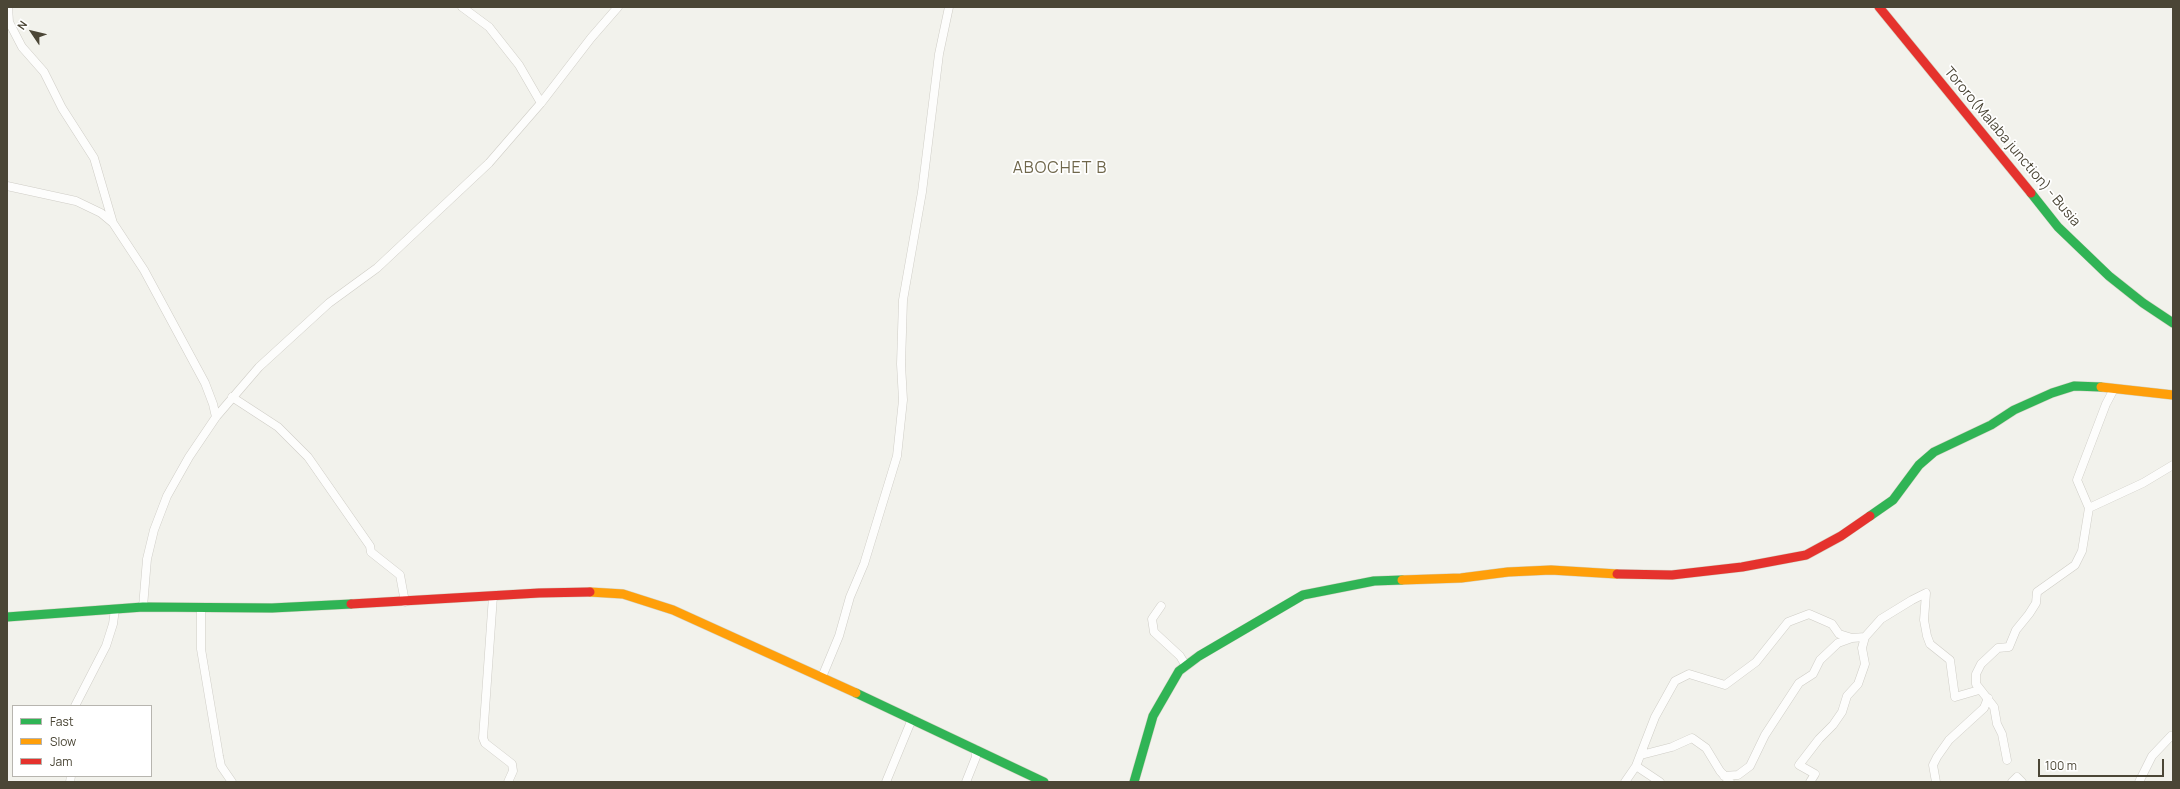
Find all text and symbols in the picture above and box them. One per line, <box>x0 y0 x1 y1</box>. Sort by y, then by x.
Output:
north arrow <box>12 12 52 52</box>
text: N <box>13 17 30 32</box>
street label: Tororo(Malaba junction) - Busia <box>1940 64 2084 230</box>
district label: ABOCHET B <box>1013 159 1107 179</box>
legend <box>12 705 152 777</box>
text: Fast <box>50 713 74 730</box>
text: Slow <box>50 733 76 750</box>
scale bar <box>2040 751 2166 777</box>
text: Jam <box>50 753 72 770</box>
text: 100 m <box>2045 757 2077 774</box>

